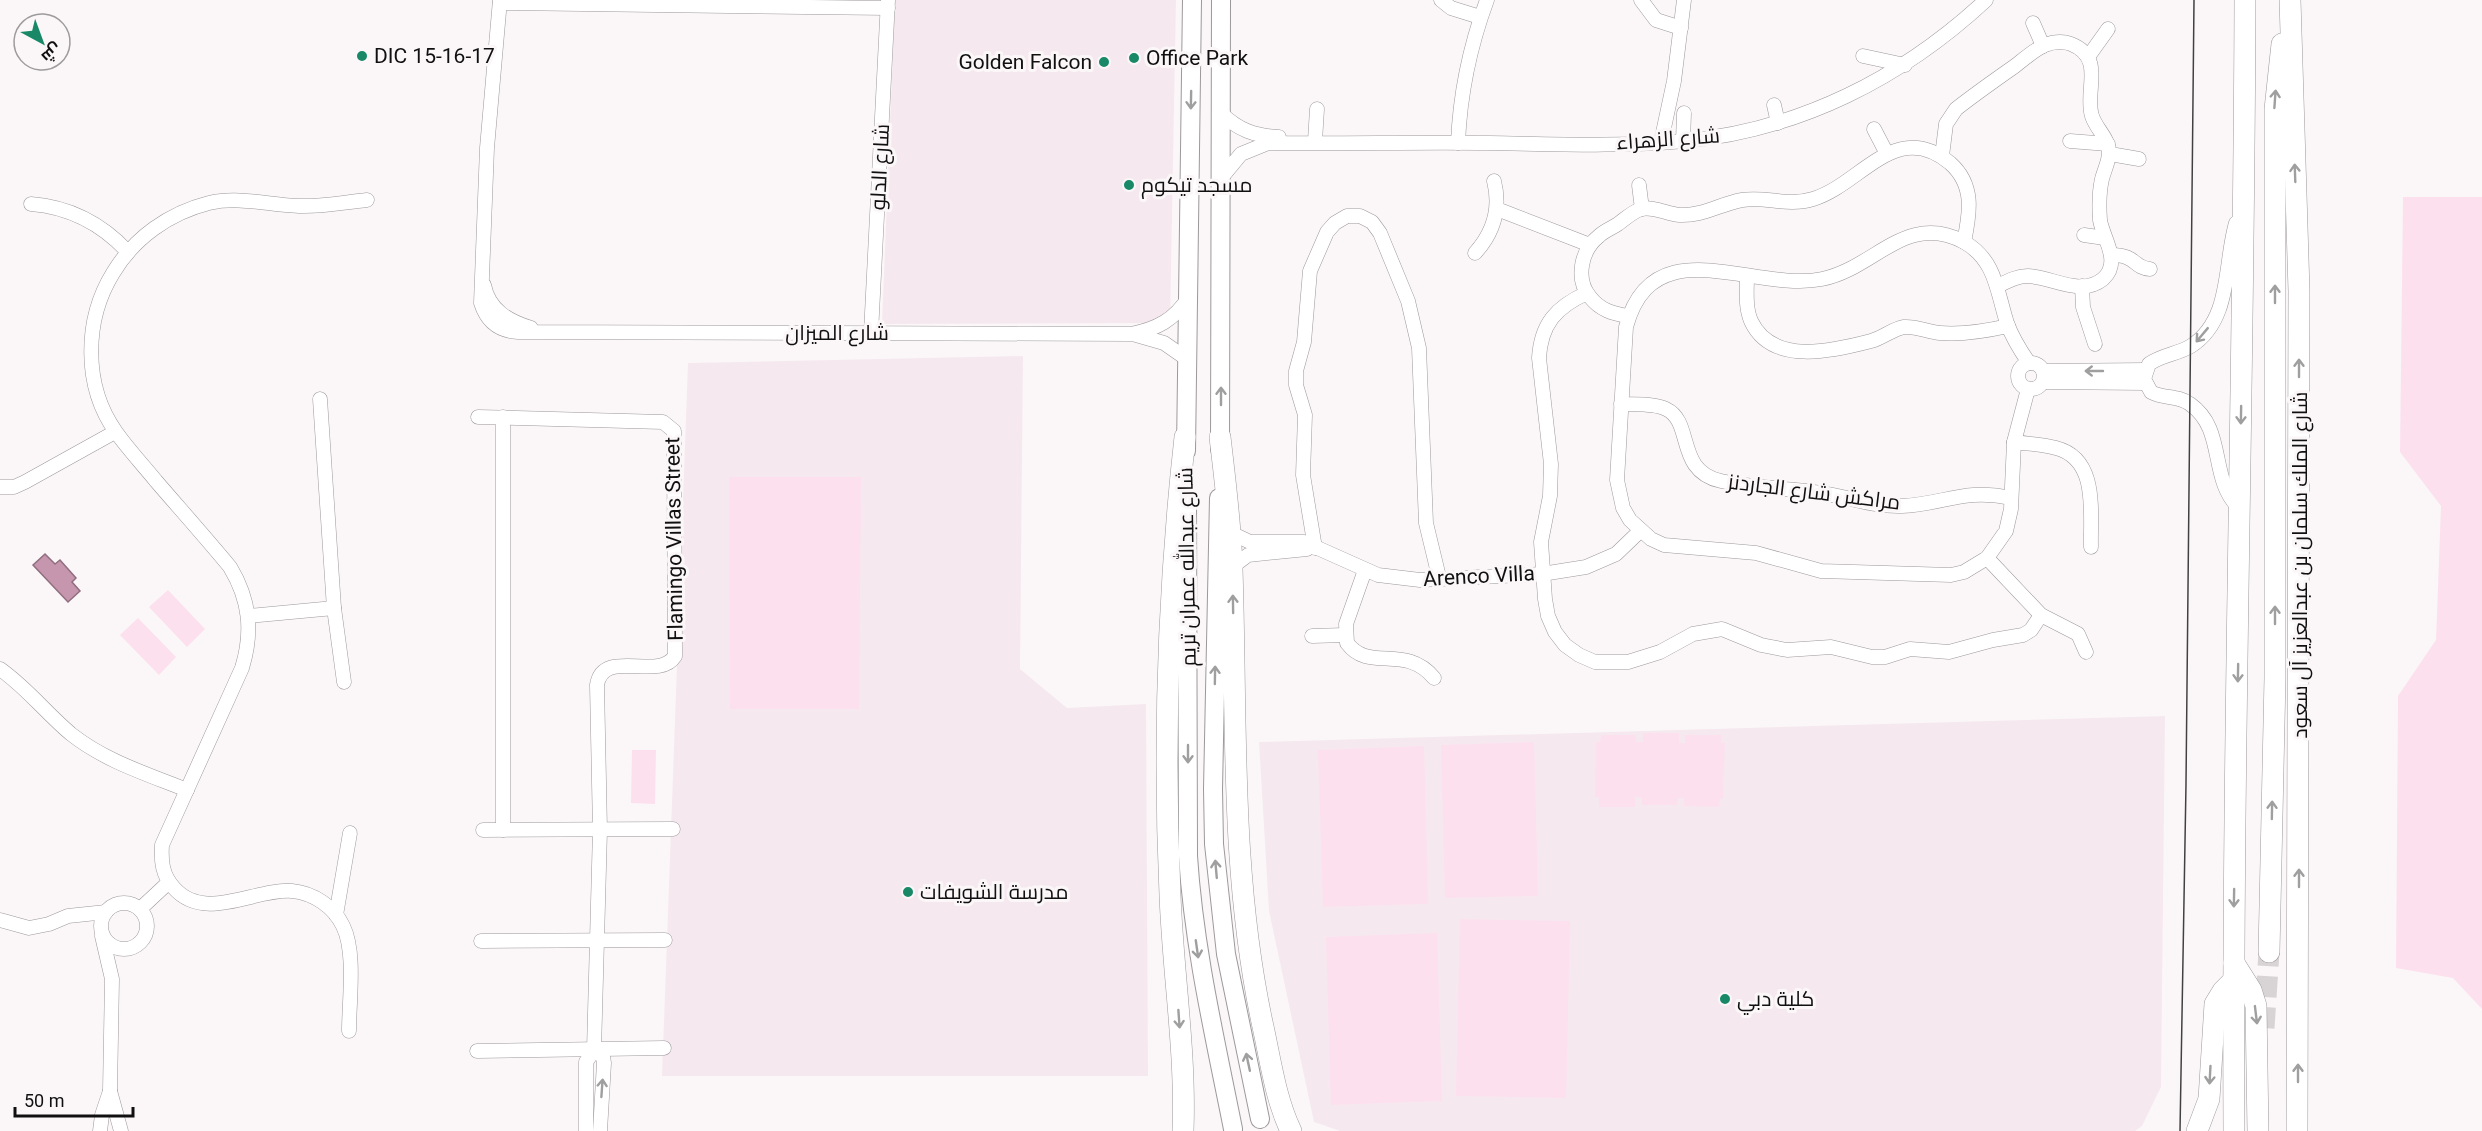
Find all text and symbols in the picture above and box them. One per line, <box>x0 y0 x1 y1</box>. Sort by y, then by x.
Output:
north arrow <box>12 12 72 72</box>
text: ش <box>38 39 65 67</box>
place label: DIC 15-16-17 <box>374 44 495 68</box>
place label: Office Park <box>1146 46 1248 70</box>
marker: DIC 15-16-17 <box>355 49 369 63</box>
place label: Golden Falcon <box>958 50 1092 74</box>
marker: Office Park <box>1127 51 1141 65</box>
marker: Golden Falcon <box>1097 55 1111 69</box>
one-way arrow <box>2270 89 2281 109</box>
one-way arrow <box>1185 90 1197 110</box>
street label: شارع الدلو <box>866 123 896 211</box>
street label: شارع الزهراء <box>1615 123 1721 157</box>
one-way arrow <box>2290 163 2301 183</box>
place label: مسجد تيكوم <box>1141 173 1253 199</box>
marker: مسجد تيكوم <box>1122 178 1136 192</box>
one-way arrow <box>2269 284 2281 304</box>
street label: شارع الميزان <box>785 321 889 347</box>
one-way arrow <box>2195 327 2209 342</box>
one-way arrow <box>2293 358 2305 378</box>
one-way arrow <box>2085 365 2105 377</box>
one-way arrow <box>1215 386 1227 406</box>
street label: شارع الملك سلمان بن عبدالعزيز آل سعود <box>2288 392 2314 738</box>
one-way arrow <box>2235 405 2247 425</box>
street label: Flamingo Villas Street <box>660 437 688 641</box>
street label: شارع عبدالله عمران تريم <box>1171 467 1203 667</box>
street label: مراكش شارع الجاردنز <box>1725 469 1902 516</box>
street label: Arenco Villa <box>1423 561 1535 591</box>
one-way arrow <box>1227 594 1238 614</box>
one-way arrow <box>2269 605 2281 625</box>
one-way arrow <box>2232 663 2244 683</box>
one-way arrow <box>1210 665 1221 685</box>
one-way arrow <box>1182 744 1194 764</box>
one-way arrow <box>2266 800 2278 820</box>
one-way arrow <box>1211 860 1222 880</box>
one-way arrow <box>2293 868 2305 888</box>
place label: مدرسة الشويفات <box>920 880 1068 904</box>
marker: مدرسة الشويفات <box>901 885 915 899</box>
one-way arrow <box>2229 888 2240 908</box>
one-way arrow <box>1192 938 1203 958</box>
place label: كلية دبي <box>1737 987 1814 1015</box>
marker: كلية دبي <box>1718 992 1732 1006</box>
one-way arrow <box>2251 1005 2262 1025</box>
one-way arrow <box>1173 1009 1184 1029</box>
one-way arrow <box>1242 1052 1253 1072</box>
one-way arrow <box>2292 1063 2304 1083</box>
one-way arrow <box>2205 1064 2216 1084</box>
one-way arrow <box>597 1079 608 1099</box>
scale bar <box>15 1080 134 1118</box>
text: 50 m <box>24 1090 64 1111</box>

